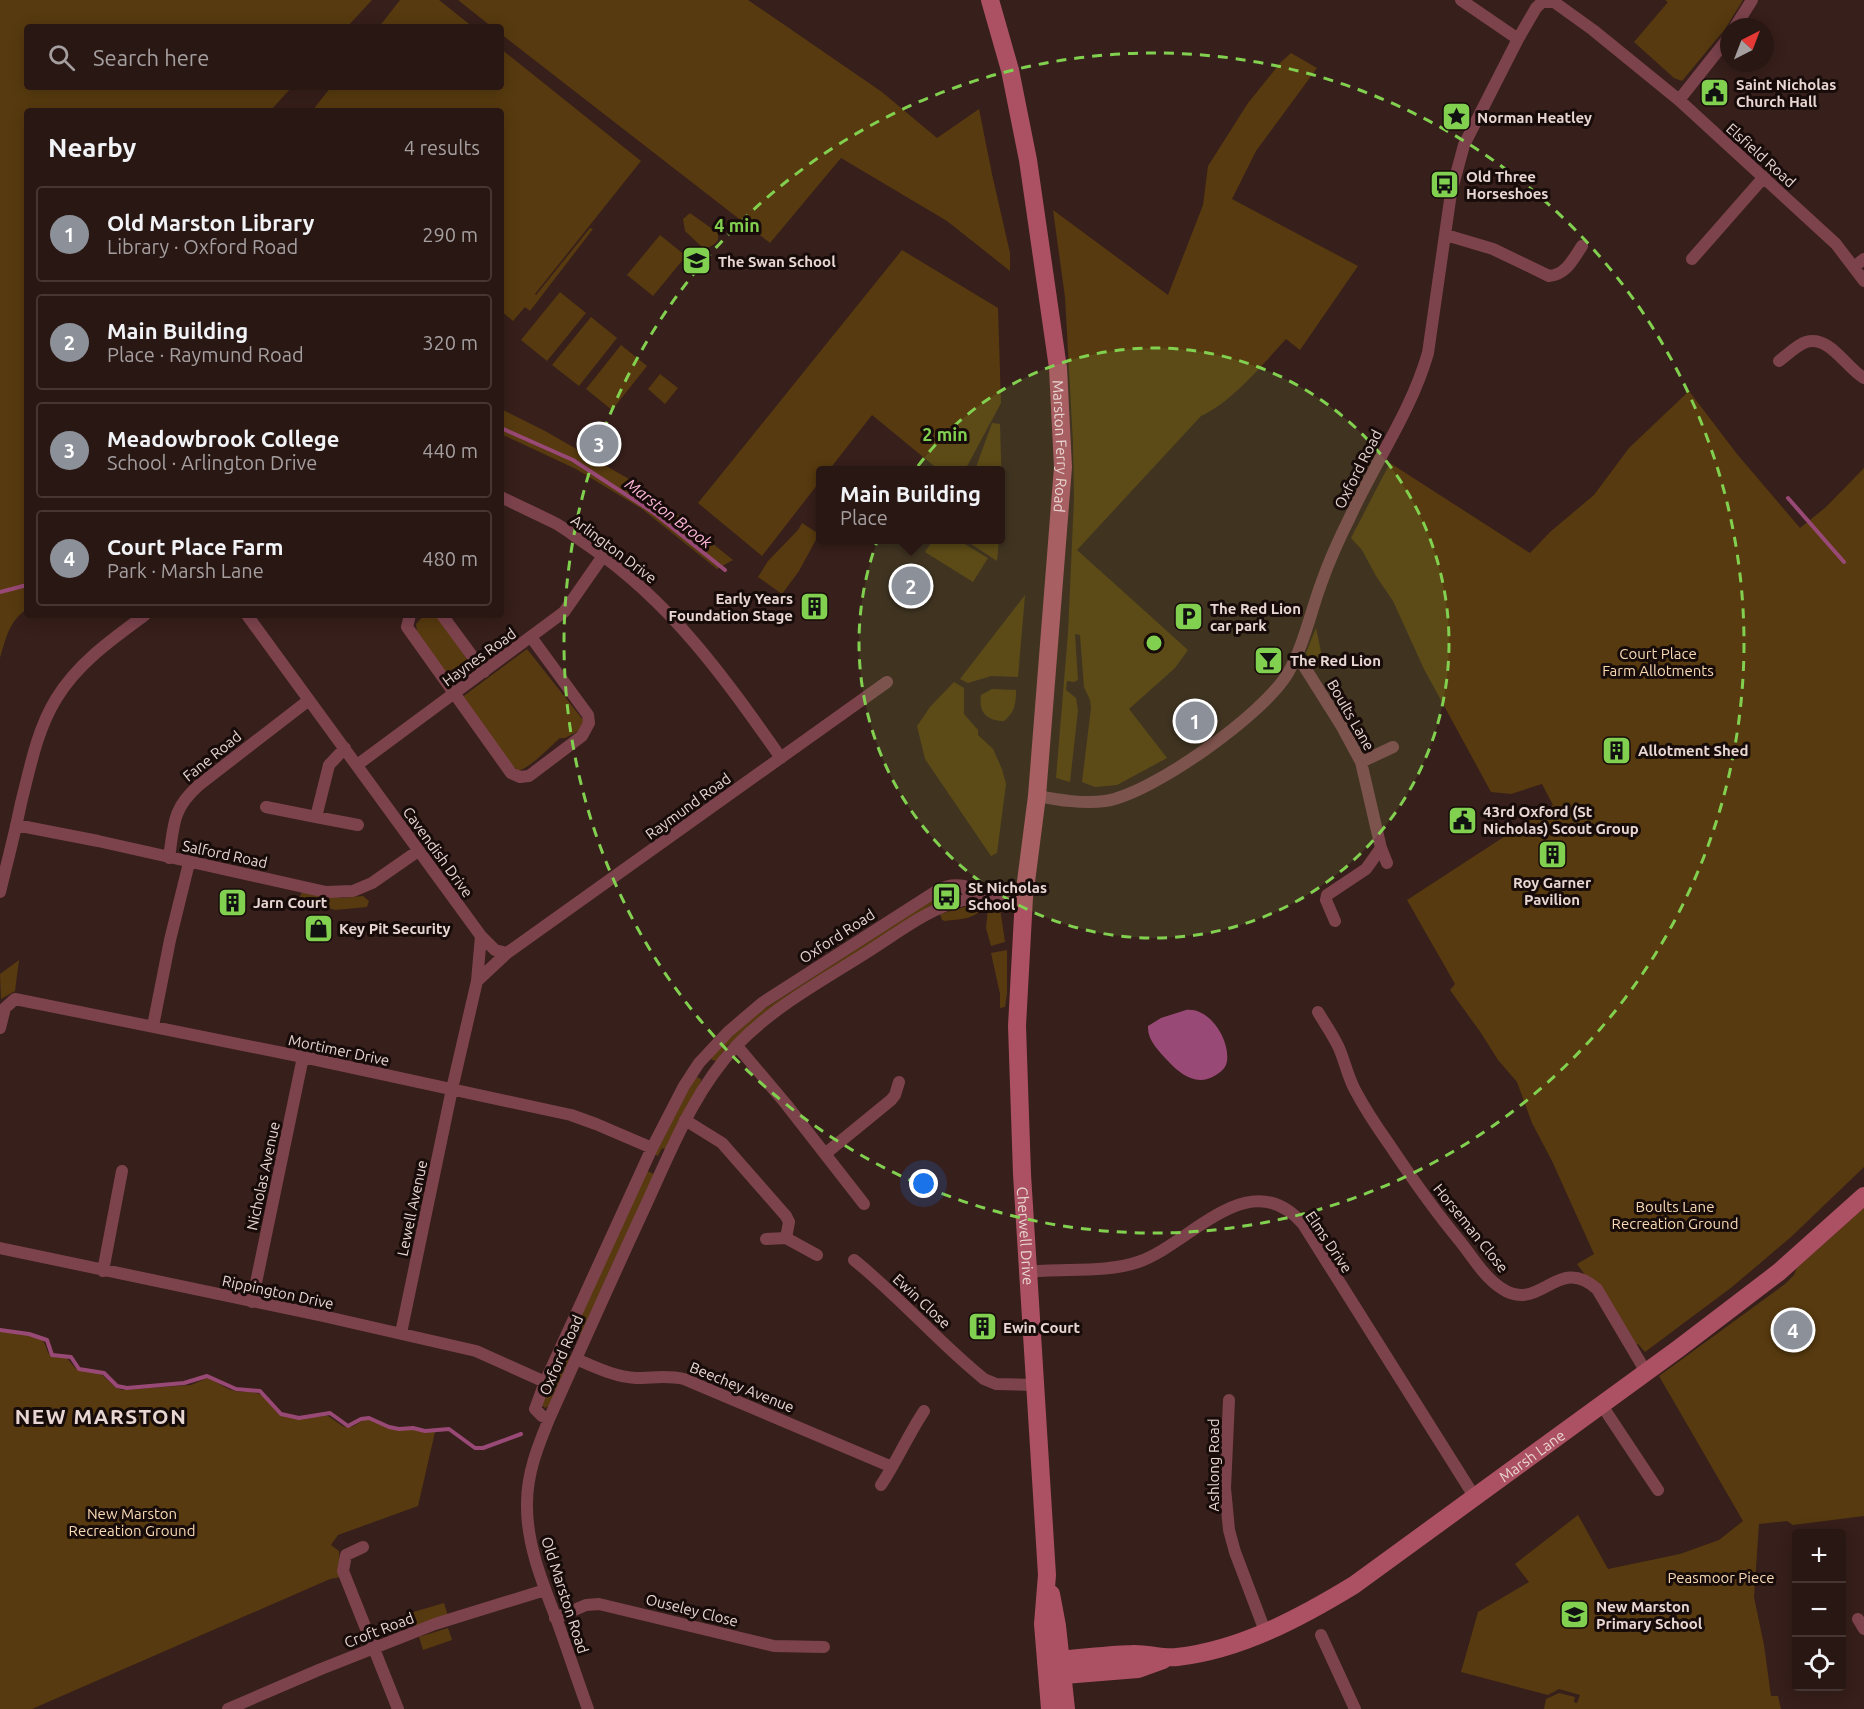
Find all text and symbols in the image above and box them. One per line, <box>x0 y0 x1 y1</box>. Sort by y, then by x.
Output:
north arrow <box>1720 18 1774 72</box>
search box <box>24 24 504 90</box>
icon: search <box>45 41 78 74</box>
text: Search here <box>93 45 209 70</box>
place label: Saint Nicholas Church Hall <box>1736 76 1836 110</box>
public building icon: Saint Nicholas Church Hall <box>1699 77 1731 109</box>
place icon: Norman Heatley <box>1440 101 1472 133</box>
place label: Norman Heatley <box>1477 109 1592 126</box>
street label: Elsfield Road <box>1723 120 1799 190</box>
text: Nearby <box>48 133 136 162</box>
text: 4 results <box>404 136 480 159</box>
place label: Old Three Horseshoes <box>1466 168 1548 202</box>
bus stop icon: Old Three Horseshoes <box>1429 169 1461 201</box>
text: Old Marston Library <box>107 210 314 235</box>
text: 4 min <box>714 215 760 235</box>
text: 1 <box>64 223 75 246</box>
text: 290 m <box>422 223 478 246</box>
text: Library · Oxford Road <box>107 235 298 258</box>
school or university icon: The Swan School <box>681 245 713 277</box>
place label: The Swan School <box>718 253 836 270</box>
text: Main Building <box>107 318 248 343</box>
text: 2 <box>64 331 75 354</box>
text: 320 m <box>422 331 478 354</box>
text: Place · Raymund Road <box>107 343 304 366</box>
street label: Marston Ferry Road <box>1050 379 1072 513</box>
pin: 3 <box>580 422 618 466</box>
text: 2 min <box>922 424 968 444</box>
text: Meadowbrook College <box>107 426 339 451</box>
street label: Oxford Road <box>1331 427 1385 511</box>
text: 3 <box>64 439 75 462</box>
text: 440 m <box>422 439 478 462</box>
text: School · Arlington Drive <box>107 451 317 474</box>
popup <box>816 466 1005 544</box>
water label: Marston Brook <box>622 474 717 552</box>
text: Main Building <box>840 481 981 506</box>
text: Place <box>840 506 888 529</box>
street label: Arlington Drive <box>568 511 660 587</box>
text: Court Place Farm <box>107 534 283 559</box>
text: 4 <box>64 547 75 570</box>
text: 480 m <box>422 547 478 570</box>
text: Park · Marsh Lane <box>107 559 264 582</box>
pin: 2 <box>892 564 930 608</box>
place label: Early Years Foundation Stage <box>669 590 793 624</box>
building icon: Early Years Foundation Stage <box>798 591 830 623</box>
place label: The Red Lion car park <box>1210 600 1301 634</box>
parking icon: The Red Lion car park <box>1173 601 1205 633</box>
street label: Haynes Road <box>439 625 519 689</box>
centre of rings <box>1144 633 1164 653</box>
bar icon: The Red Lion <box>1253 644 1285 676</box>
park label: Court Place Farm Allotments <box>1602 645 1714 679</box>
place label: The Red Lion <box>1290 652 1381 669</box>
street label: Boults Lane <box>1324 677 1378 753</box>
pin: 1 <box>1176 698 1214 744</box>
street label: Fane Road <box>179 727 245 785</box>
building icon: Allotment Shed <box>1601 734 1633 766</box>
place label: Allotment Shed <box>1638 742 1748 759</box>
street label: Raymund Road <box>642 769 734 843</box>
place label: 43rd Oxford (St Nicholas) Scout Group <box>1483 803 1639 837</box>
street label: Cavendish Drive <box>400 804 476 900</box>
public building icon: 43rd Oxford (St Nicholas) Scout Group <box>1446 804 1478 836</box>
street label: Salford Road <box>181 837 269 871</box>
building icon: Roy Garner Pavilion <box>1536 839 1568 871</box>
place label: Roy Garner Pavilion <box>1513 874 1592 908</box>
place label: St Nicholas School <box>968 879 1047 913</box>
bus stop icon: St Nicholas School <box>931 880 963 912</box>
building icon: Jarn Court <box>216 886 248 918</box>
place label: Jarn Court <box>253 894 328 911</box>
street label: Oxford Road <box>796 905 878 967</box>
shop icon: Key Pit Security <box>302 912 334 944</box>
place label: Key Pit Security <box>339 920 451 937</box>
street label: Mortimer Drive <box>287 1031 391 1069</box>
street label: Nicholas Avenue <box>243 1120 283 1232</box>
street label: Lewell Avenue <box>394 1158 430 1258</box>
your location <box>909 1169 938 1198</box>
street label: Horseman Close <box>1430 1180 1512 1276</box>
street label: Cherwell Drive <box>1014 1186 1037 1286</box>
park label: Boults Lane Recreation Ground <box>1612 1198 1738 1232</box>
street label: Elms Drive <box>1302 1208 1356 1276</box>
street label: Ewin Close <box>890 1270 954 1332</box>
street label: Rippington Drive <box>221 1272 335 1312</box>
pin: 4 <box>1774 1308 1812 1352</box>
building icon: Ewin Court <box>966 1311 998 1343</box>
street label: Oxford Road <box>536 1312 586 1398</box>
place label: Ewin Court <box>1003 1319 1081 1336</box>
street label: Beechey Avenue <box>687 1358 797 1416</box>
district label: NEW MARSTON <box>15 1404 187 1428</box>
street label: Ashlong Road <box>1205 1419 1222 1511</box>
street label: Marsh Lane <box>1496 1426 1568 1485</box>
park label: New Marston Recreation Ground <box>69 1505 195 1539</box>
map controls <box>1792 1529 1846 1691</box>
button: + <box>1792 1529 1846 1583</box>
street label: Old Marston Road <box>538 1534 592 1656</box>
park label: Peasmoor Piece <box>1668 1569 1774 1586</box>
button: − <box>1792 1583 1846 1637</box>
street label: Ouseley Close <box>644 1590 740 1630</box>
place label: New Marston Primary School <box>1596 1598 1703 1632</box>
school or university icon: New Marston Primary School <box>1559 1599 1591 1631</box>
street label: Croft Road <box>342 1609 416 1651</box>
button: locate <box>1792 1637 1846 1691</box>

